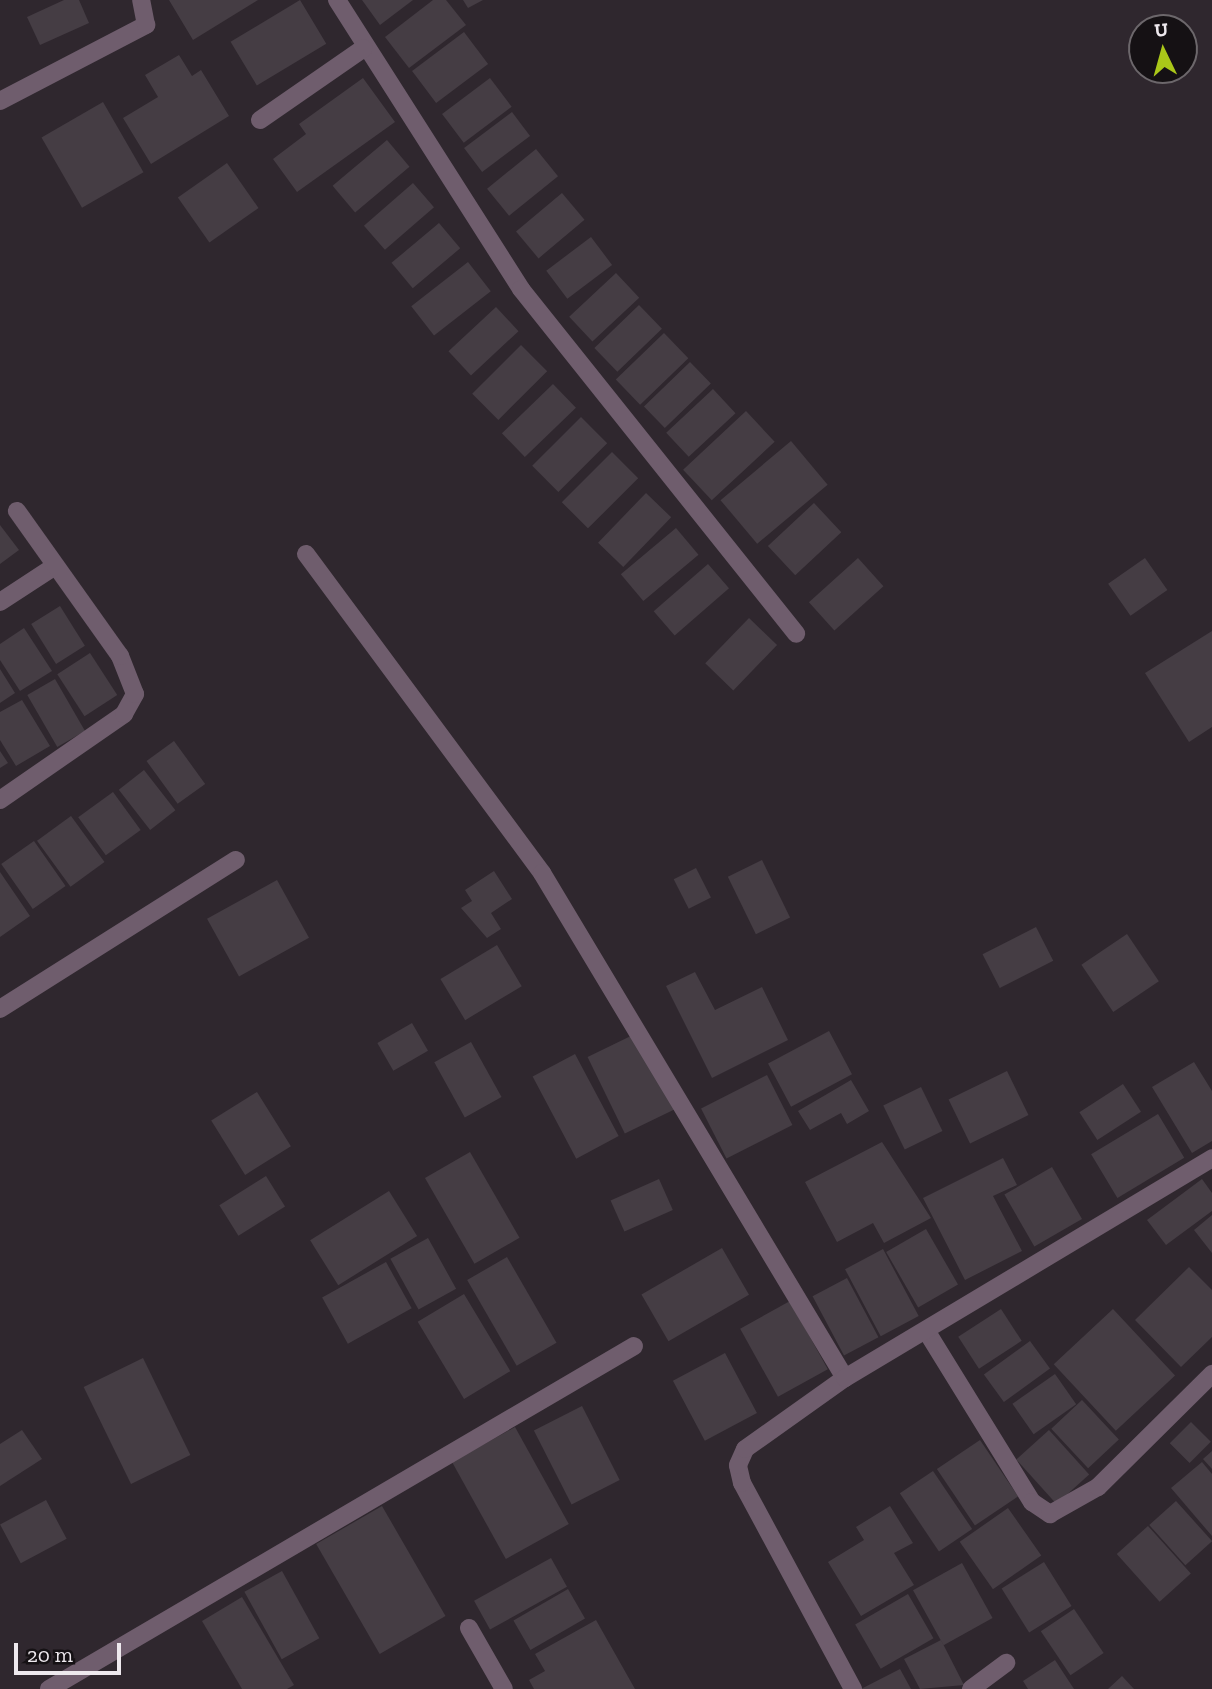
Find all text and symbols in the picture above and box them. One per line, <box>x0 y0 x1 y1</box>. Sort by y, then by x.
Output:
north arrow <box>1128 14 1198 84</box>
text: U <box>1153 18 1169 42</box>
scale bar <box>18 1630 124 1674</box>
text: 20 m <box>27 1642 73 1667</box>

